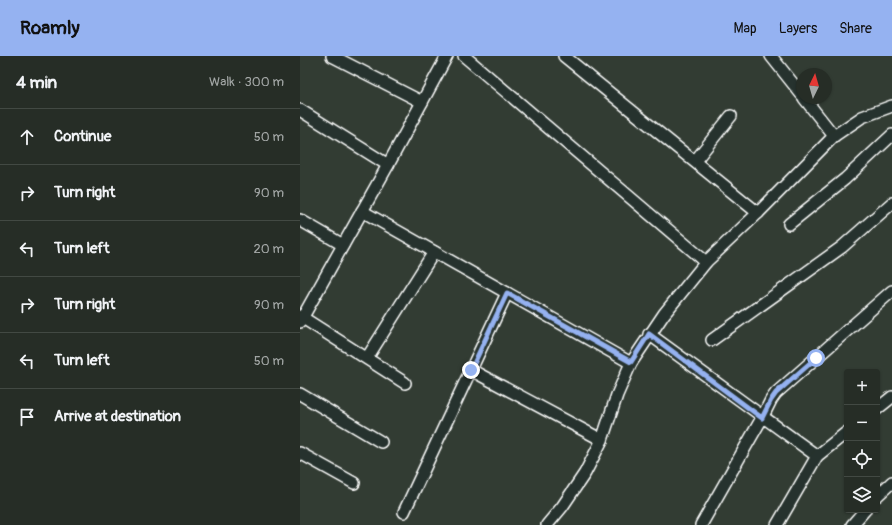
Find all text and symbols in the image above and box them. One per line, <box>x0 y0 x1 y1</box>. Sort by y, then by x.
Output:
text: Roamly <box>20 16 80 40</box>
text: Map <box>734 20 757 37</box>
text: Layers <box>779 20 817 37</box>
text: Share <box>839 20 872 37</box>
north arrow <box>796 68 832 104</box>
text: 4 min <box>16 72 57 93</box>
text: Walk · 300 m <box>209 74 284 90</box>
icon: ahead <box>16 126 38 148</box>
text: Continue <box>54 127 112 146</box>
text: 50 m <box>254 129 284 145</box>
icon: right <box>16 182 38 204</box>
text: Turn right <box>54 183 115 202</box>
text: 90 m <box>254 185 284 201</box>
icon: left <box>16 238 38 260</box>
text: Turn left <box>54 239 110 258</box>
text: 20 m <box>253 241 284 257</box>
icon: right <box>16 294 38 316</box>
text: Turn right <box>54 295 115 314</box>
text: 90 m <box>254 297 284 313</box>
route start <box>807 349 825 367</box>
icon: left <box>16 350 38 372</box>
text: Turn left <box>54 351 110 370</box>
text: 50 m <box>254 353 284 369</box>
route end <box>462 361 480 379</box>
map controls <box>844 369 880 513</box>
button: + <box>844 369 880 405</box>
button: − <box>844 405 880 441</box>
icon: arrive <box>16 406 38 428</box>
text: Arrive at destination <box>54 407 181 426</box>
button: locate <box>844 441 880 477</box>
button: layers <box>844 477 880 513</box>

